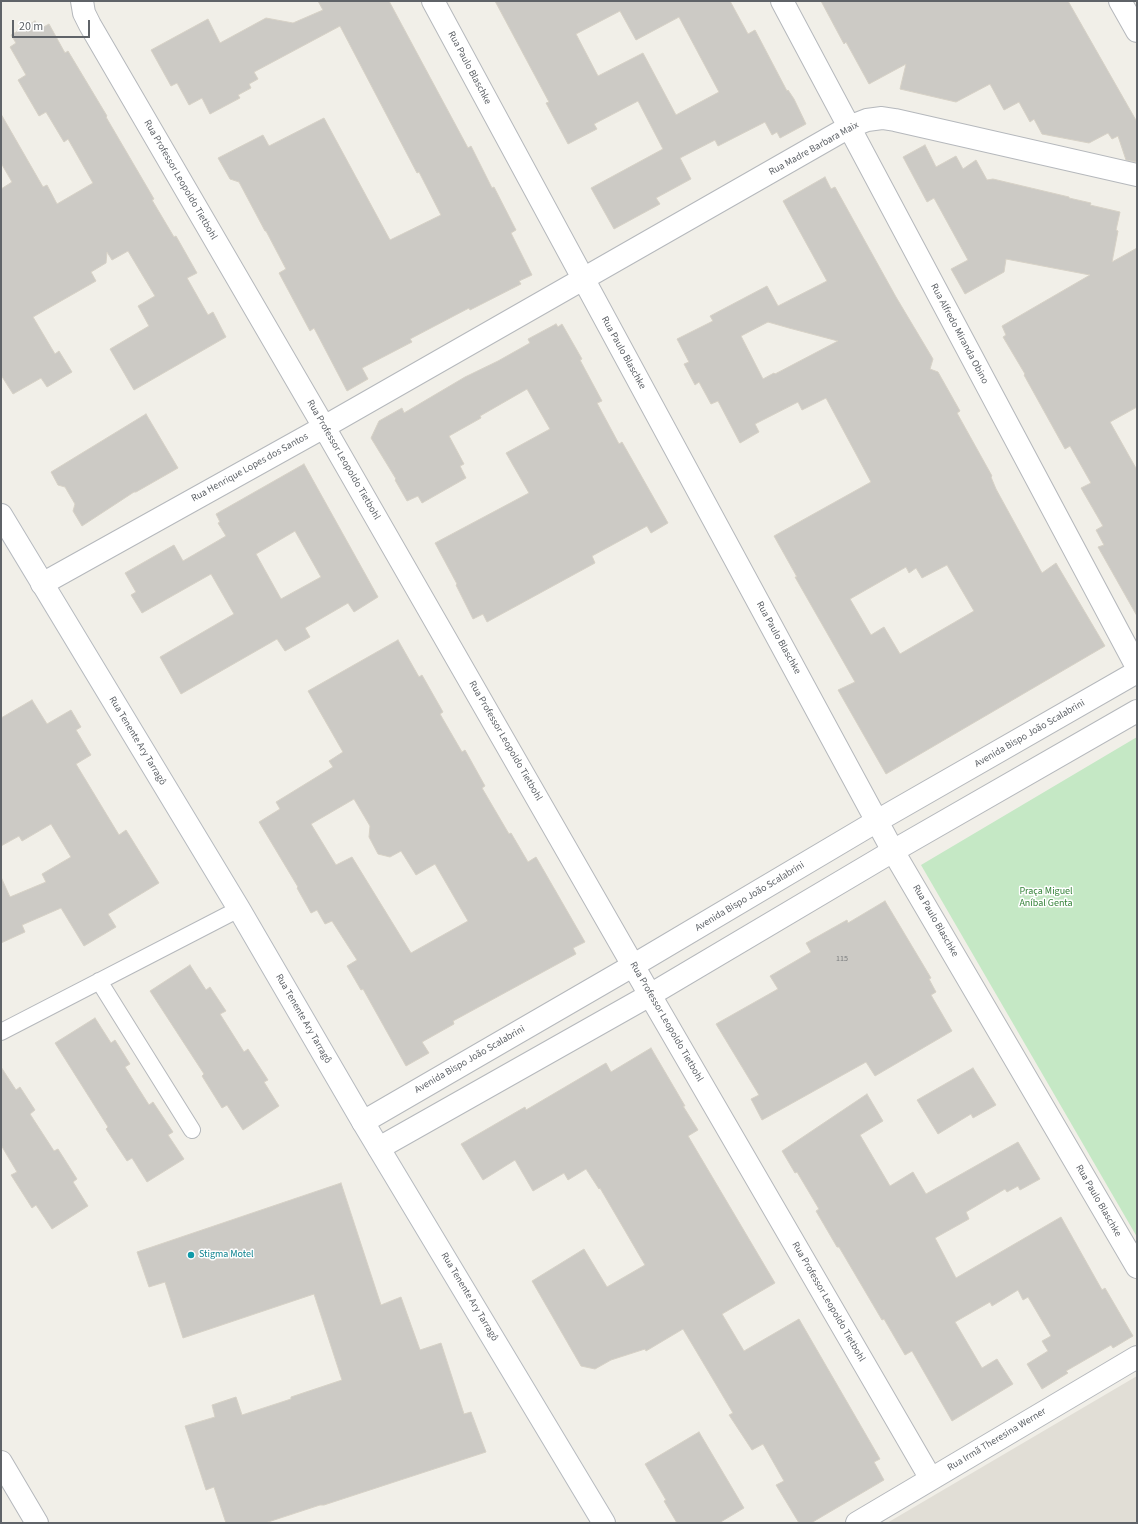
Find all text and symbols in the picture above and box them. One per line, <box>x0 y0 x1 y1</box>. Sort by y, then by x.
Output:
scale bar <box>14 12 92 38</box>
text: 20 m <box>19 18 43 35</box>
street label: Rua Paulo Blaschke <box>445 29 493 107</box>
street label: Rua Professor Leopoldo Tietbohl <box>141 118 219 242</box>
street label: Rua Madre Barbara Maix <box>767 119 861 179</box>
street label: Rua Alfredo Miranda Obino <box>927 282 991 386</box>
street label: Rua Paulo Blaschke <box>598 315 648 391</box>
street label: Rua Professor Leopoldo Tietbohl <box>304 398 382 522</box>
street label: Rua Henrique Lopes dos Santos <box>190 431 310 505</box>
street label: Rua Paulo Blaschke <box>753 600 803 676</box>
street label: Rua Professor Leopoldo Tietbohl <box>466 679 544 803</box>
street label: Rua Tenente Ary Tarragô <box>106 694 168 788</box>
street label: Avenida Bispo João Scalabrini <box>973 697 1087 771</box>
street label: Avenida Bispo João Scalabrini <box>693 860 807 934</box>
street label: Rua Paulo Blaschke <box>909 883 961 959</box>
park label: Praça Miguel Aníbal Genta <box>1019 886 1073 910</box>
house number: 115 <box>836 954 848 964</box>
street label: Rua Professor Leopoldo Tietbohl <box>627 960 705 1084</box>
street label: Rua Tenente Ary Tarragô <box>272 972 334 1066</box>
street label: Avenida Bispo João Scalabrini <box>413 1023 527 1097</box>
street label: Rua Paulo Blaschke <box>1072 1163 1124 1239</box>
street label: Rua Professor Leopoldo Tietbohl <box>789 1240 867 1364</box>
place label: Stigma Motel <box>199 1249 254 1261</box>
marker: Stigma Motel <box>186 1250 196 1260</box>
street label: Rua Tenente Ary Tarragô <box>438 1250 500 1344</box>
street label: Rua Irmã Theresina Werner <box>945 1406 1049 1474</box>

